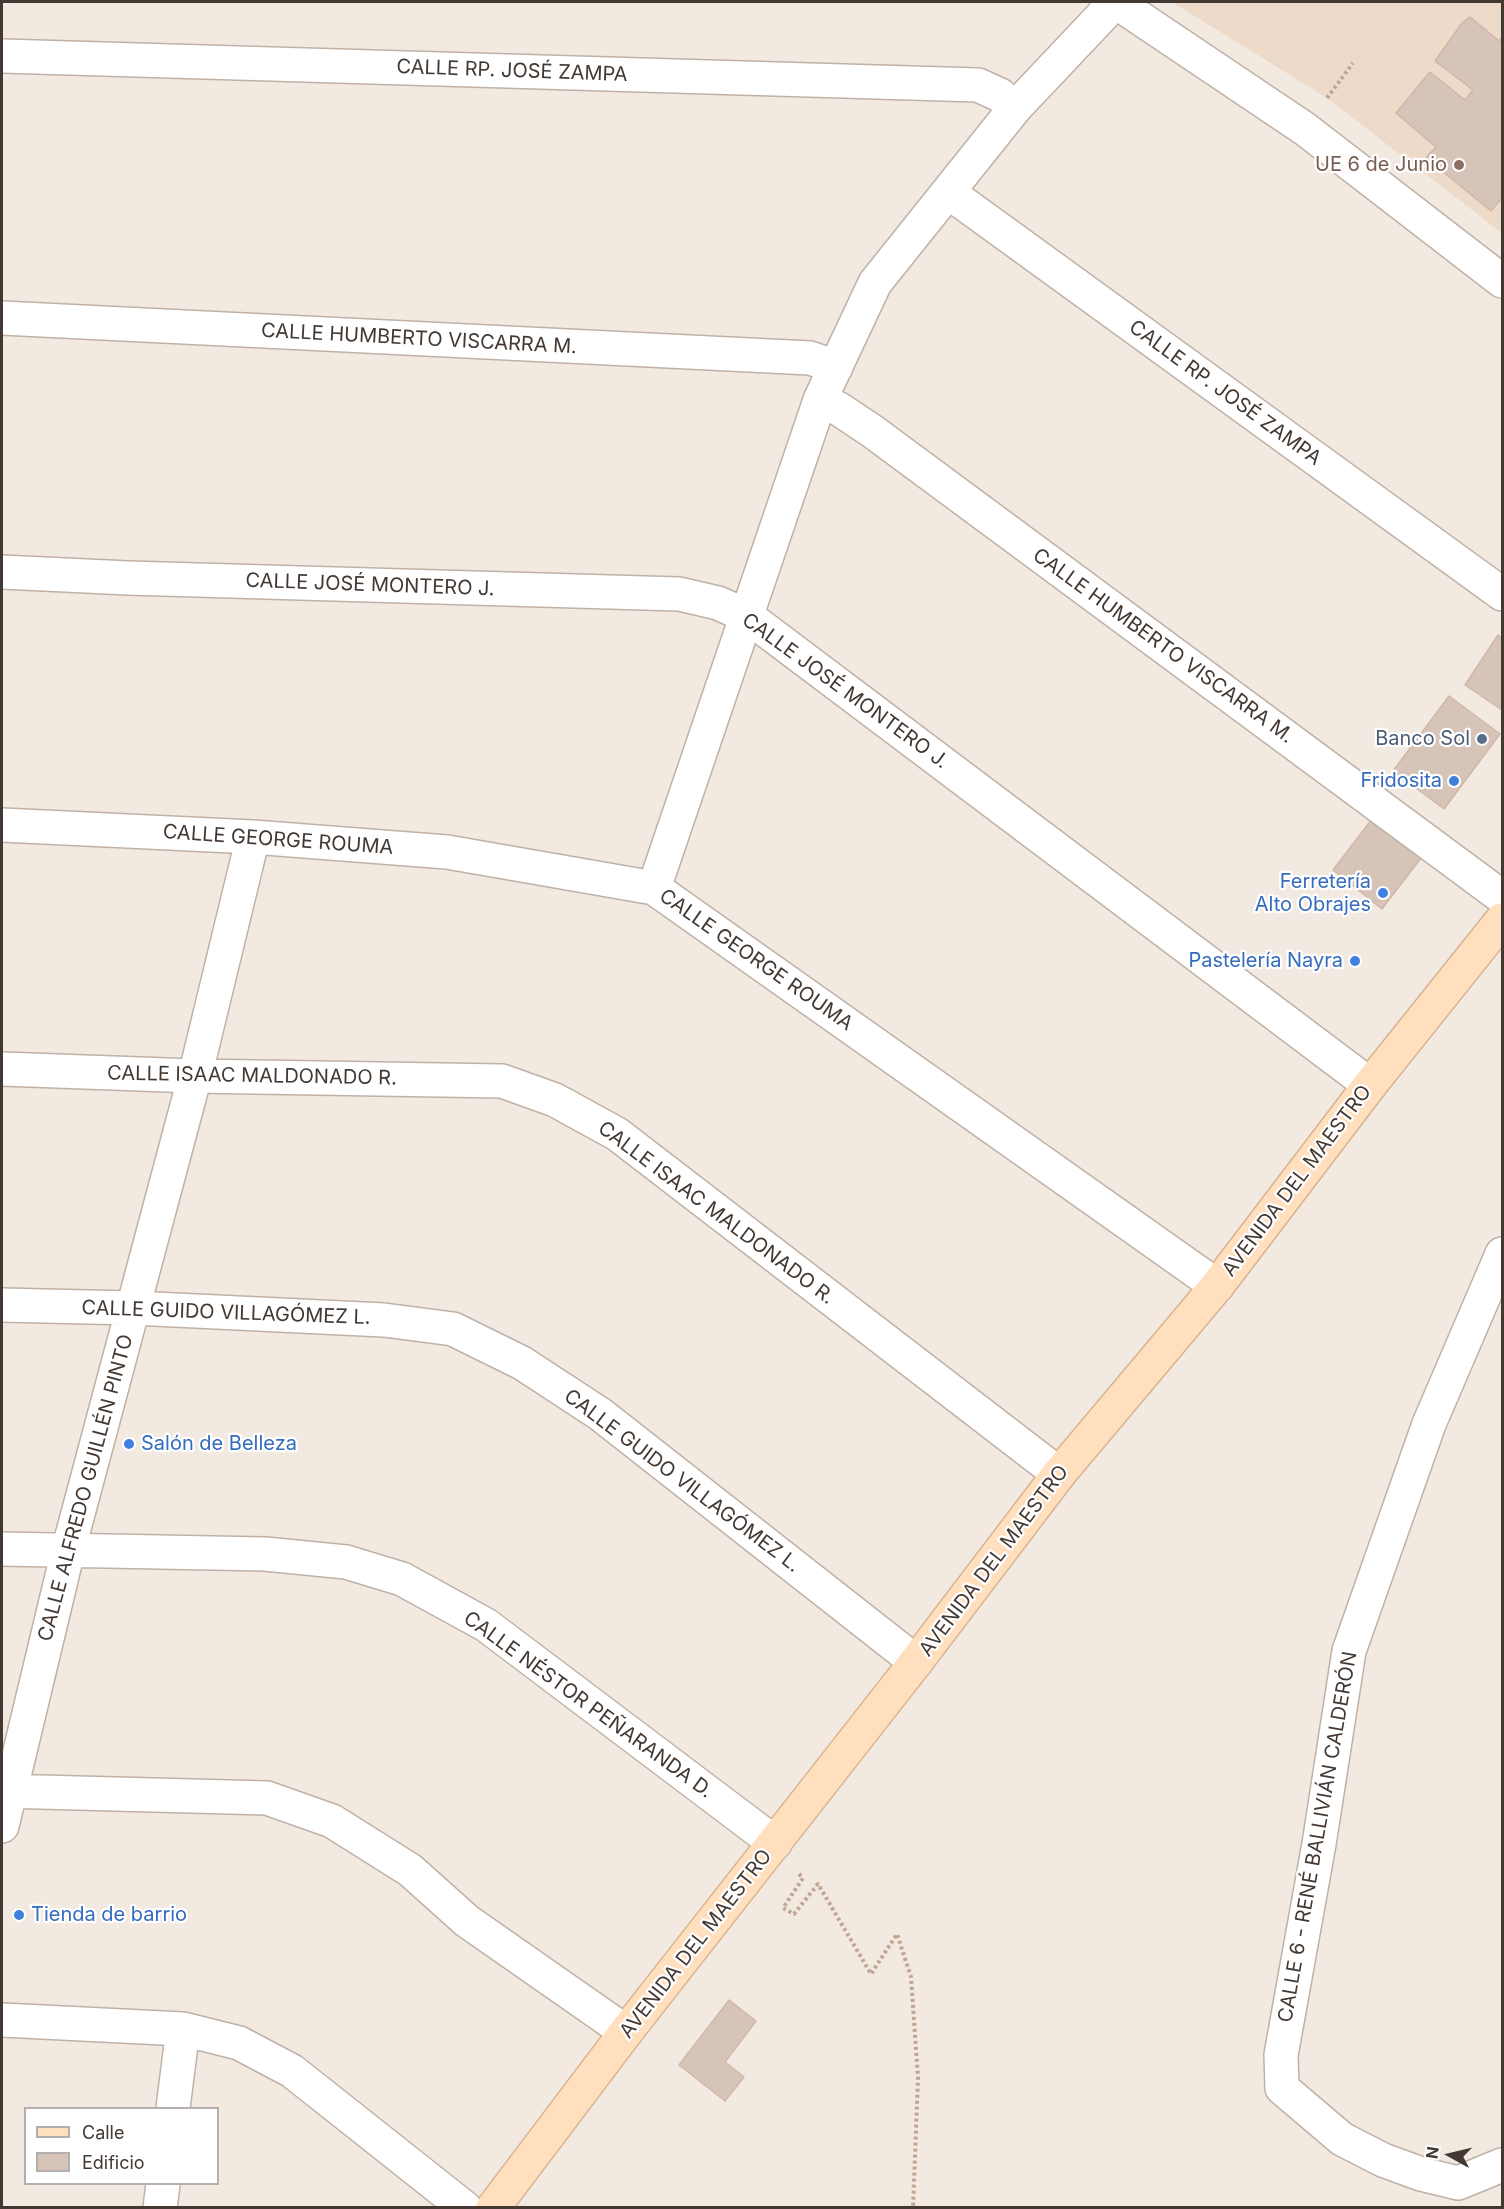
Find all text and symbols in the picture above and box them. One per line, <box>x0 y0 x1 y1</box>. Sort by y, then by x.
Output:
street label: CALLE RP. JOSÉ ZAMPA <box>396 55 628 87</box>
place label: UE 6 de Junio <box>1315 153 1447 177</box>
marker: UE 6 de Junio <box>1452 158 1466 172</box>
street label: CALLE RP. JOSÉ ZAMPA <box>1124 315 1326 471</box>
street label: CALLE HUMBERTO VISCARRA M. <box>260 319 578 359</box>
street label: CALLE HUMBERTO VISCARRA M. <box>1028 543 1298 749</box>
street label: CALLE JOSÉ MONTERO J. <box>245 569 495 601</box>
street label: CALLE JOSÉ MONTERO J. <box>737 608 953 774</box>
place label: Banco Sol <box>1375 727 1470 751</box>
marker: Banco Sol <box>1475 732 1489 746</box>
place label: Fridosita <box>1361 769 1442 793</box>
marker: Fridosita <box>1447 774 1461 788</box>
street label: CALLE GEORGE ROUMA <box>162 820 394 860</box>
place label: Ferretería Alto Obrajes <box>1255 870 1371 917</box>
street label: CALLE GEORGE ROUMA <box>655 884 857 1036</box>
marker: Ferretería Alto Obrajes <box>1376 886 1390 900</box>
place label: Pastelería Nayra <box>1188 949 1343 973</box>
marker: Pastelería Nayra <box>1348 954 1362 968</box>
street label: CALLE ISAAC MALDONADO R. <box>107 1061 397 1091</box>
street label: AVENIDA DEL MAESTRO <box>1217 1081 1377 1281</box>
street label: CALLE ISAAC MALDONADO R. <box>593 1116 839 1310</box>
street label: CALLE GUIDO VILLAGÓMEZ L. <box>81 1296 371 1330</box>
street label: CALLE ALFREDO GUILLÉN PINTO <box>33 1332 139 1644</box>
street label: CALLE GUIDO VILLAGÓMEZ L. <box>559 1384 805 1578</box>
place label: Salón de Belleza <box>141 1432 297 1456</box>
marker: Salón de Belleza <box>122 1437 136 1451</box>
street label: AVENIDA DEL MAESTRO <box>914 1461 1074 1661</box>
street label: CALLE NÉSTOR PEÑARANDA D. <box>459 1606 717 1804</box>
street label: CALLE 6 - RENÉ BALLIVIÁN CALDERÓN <box>1274 1650 1362 2024</box>
street label: AVENIDA DEL MAESTRO <box>615 1845 777 2043</box>
place label: Tienda de barrio <box>31 1903 187 1927</box>
marker: Tienda de barrio <box>12 1908 26 1922</box>
legend <box>24 2107 219 2185</box>
text: Calle <box>82 2122 124 2143</box>
north arrow <box>1420 2125 1480 2185</box>
text: N <box>1421 2145 1443 2160</box>
text: Edificio <box>82 2152 145 2173</box>

